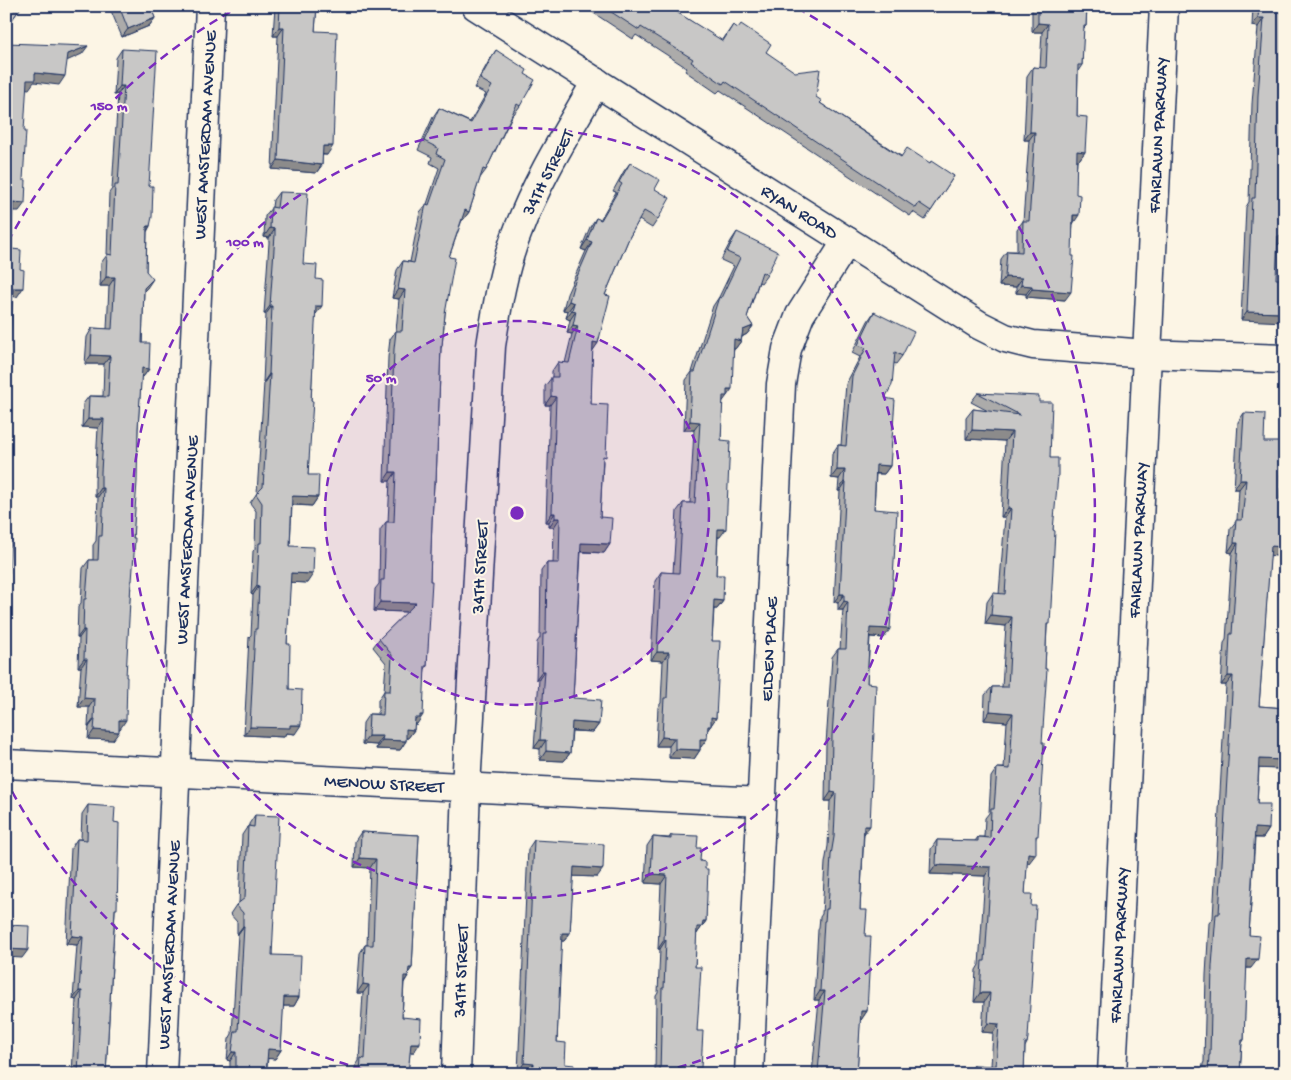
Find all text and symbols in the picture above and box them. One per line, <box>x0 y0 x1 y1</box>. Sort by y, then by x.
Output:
street label: WEST AMSTERDAM AVENUE <box>191 29 223 240</box>
street label: FAIRLAWN PARKWAY <box>1145 57 1174 215</box>
text: 150 m <box>90 98 128 116</box>
street label: 34TH STREET <box>518 126 580 220</box>
street label: RYAN ROAD <box>756 181 841 245</box>
text: 100 m <box>225 234 264 252</box>
text: 50 m <box>366 370 397 388</box>
street label: WEST AMSTERDAM AVENUE <box>173 434 205 645</box>
street label: FAIRLAWN PARKWAY <box>1125 462 1154 620</box>
centre of rings <box>508 504 526 522</box>
street label: 34TH STREET <box>469 519 494 615</box>
street label: ELDEN PLACE <box>757 595 784 702</box>
street label: MENOW STREET <box>323 772 445 799</box>
street label: WEST AMSTERDAM AVENUE <box>155 839 187 1050</box>
street label: FAIRLAWN PARKWAY <box>1106 867 1135 1025</box>
street label: 34TH STREET <box>450 923 475 1019</box>

